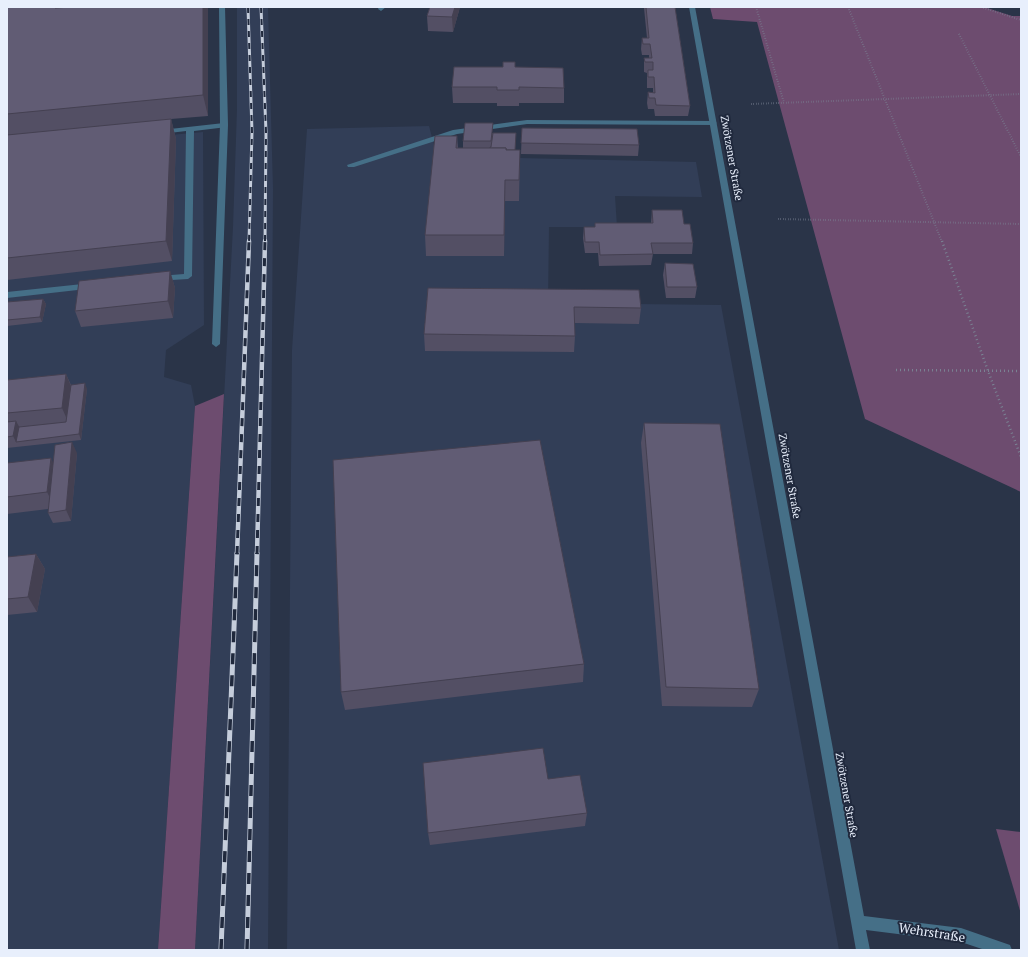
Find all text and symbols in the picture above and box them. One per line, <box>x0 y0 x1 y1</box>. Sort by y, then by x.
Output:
street label: Zwötzener Straße <box>718 114 746 202</box>
street label: Zwötzener Straße <box>776 432 804 520</box>
street label: Zwötzener Straße <box>833 751 861 839</box>
street label: Wehrstraße <box>897 918 967 946</box>

